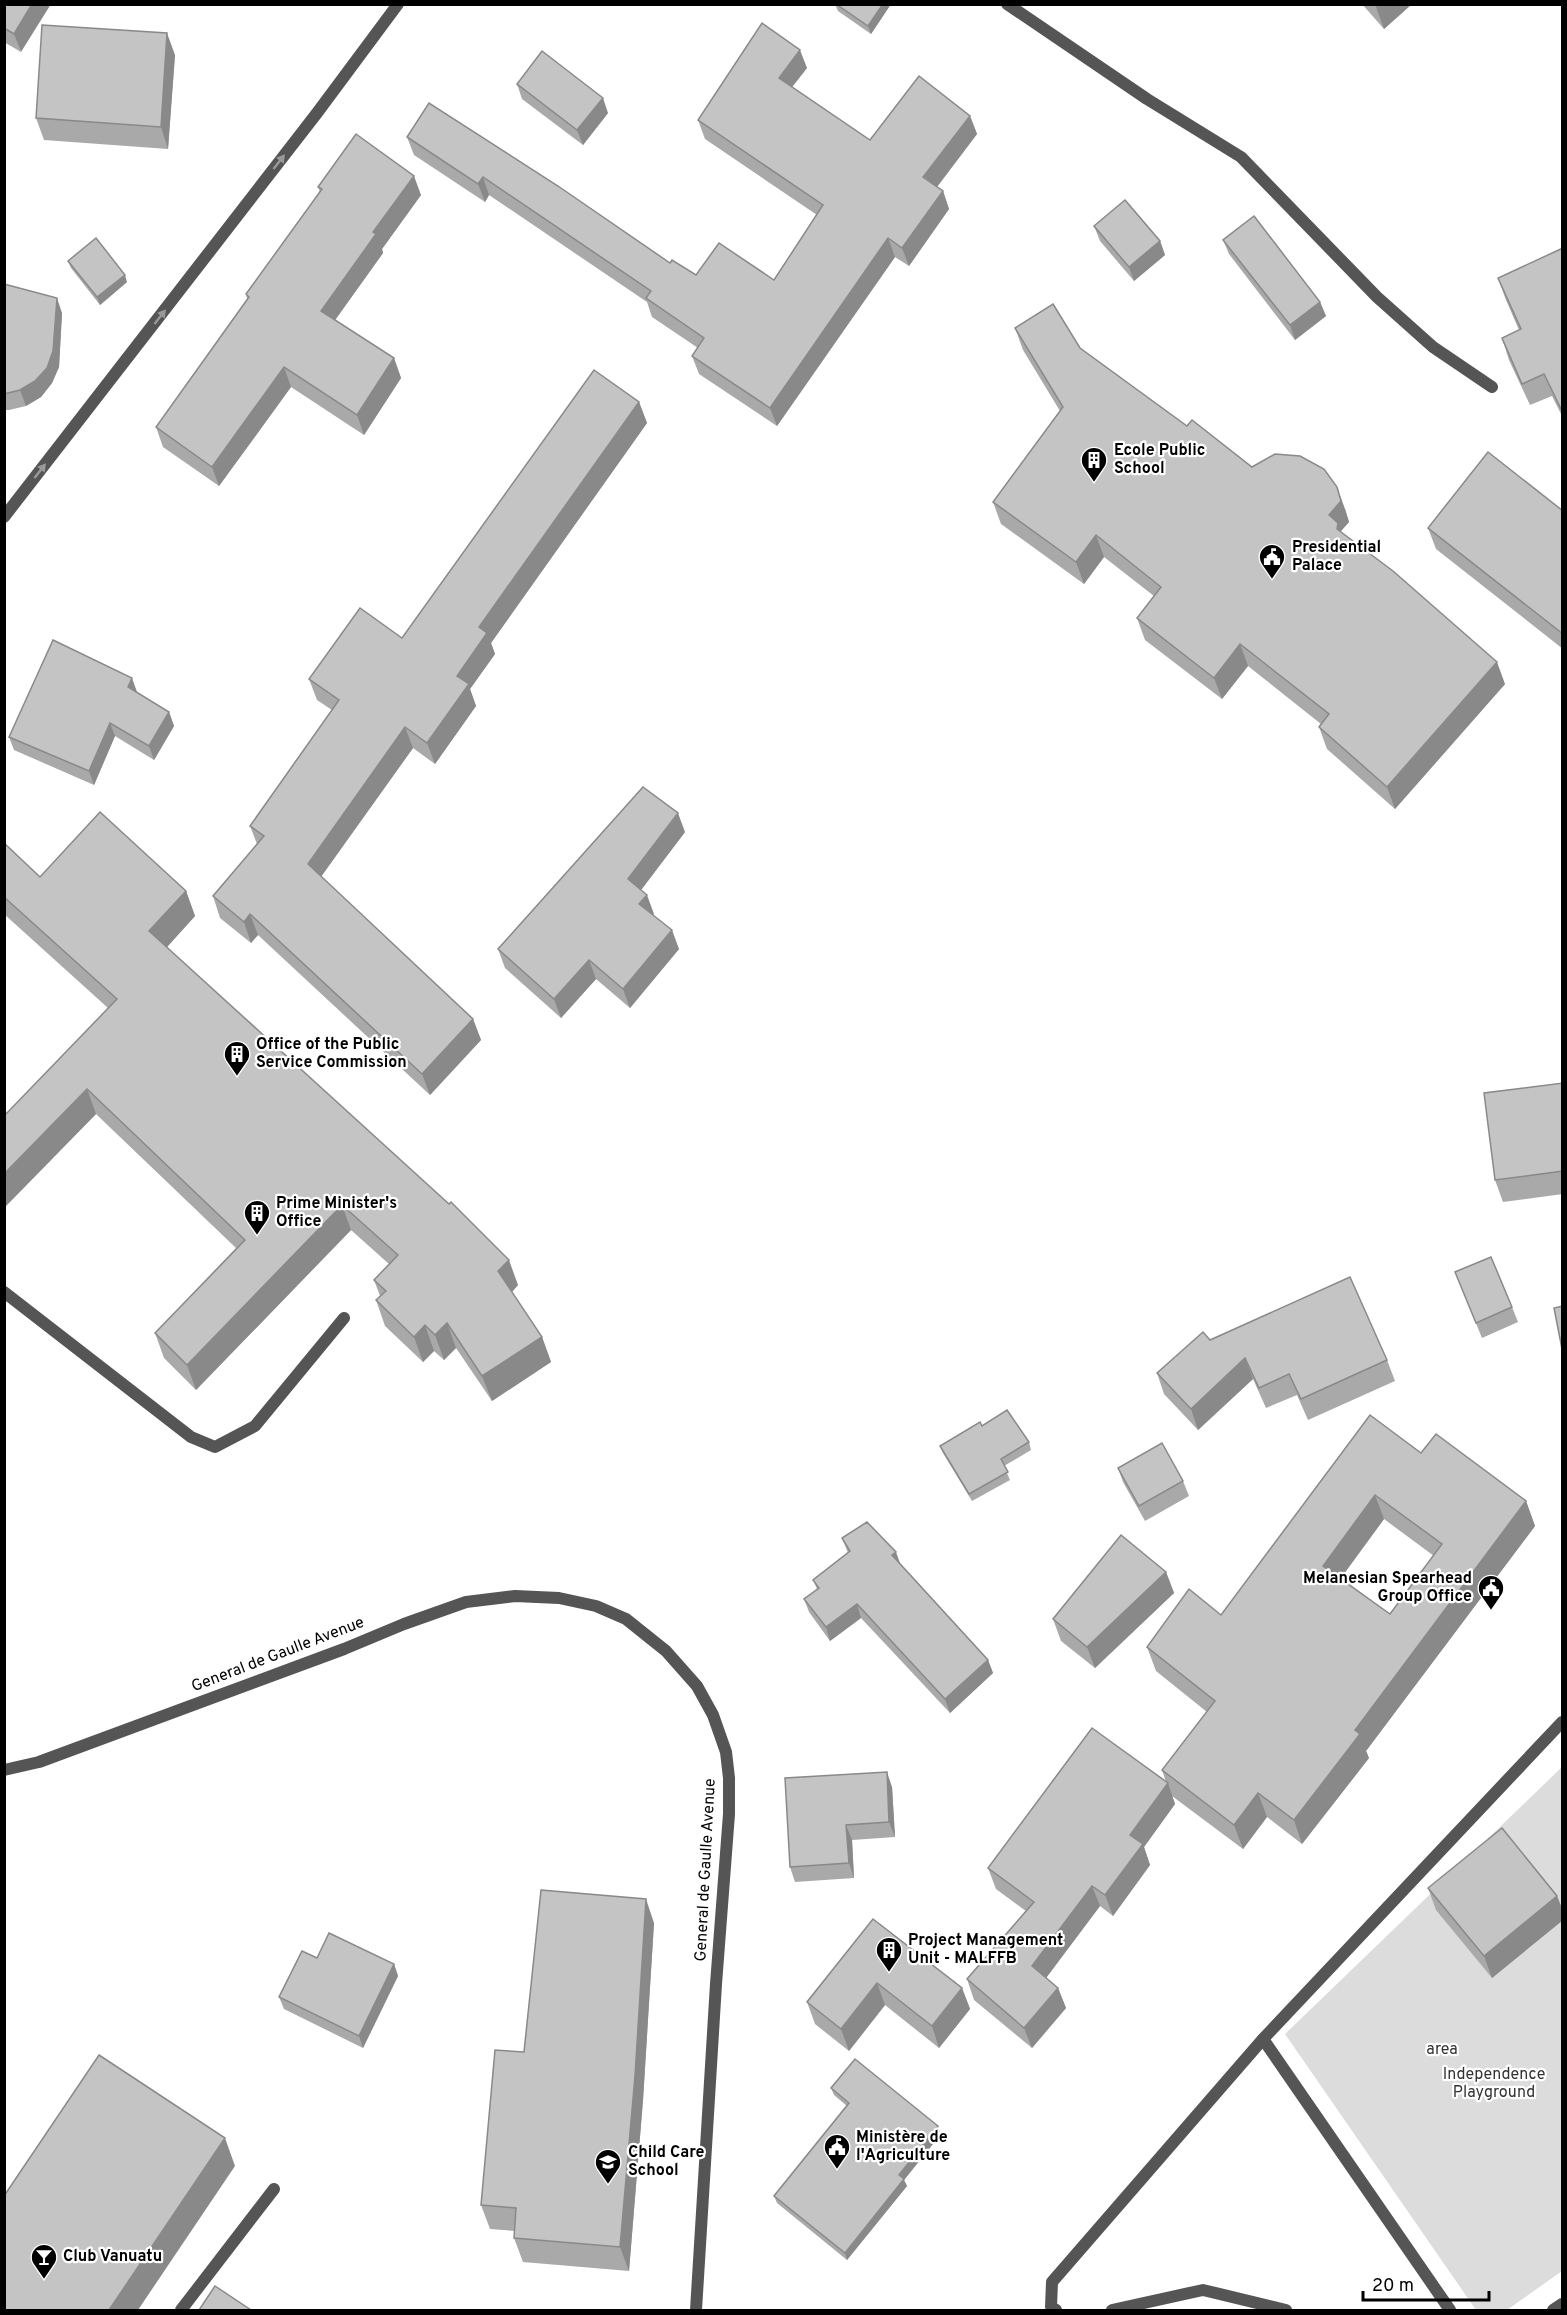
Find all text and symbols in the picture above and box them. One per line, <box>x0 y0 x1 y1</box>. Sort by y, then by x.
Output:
one-way arrow <box>273 155 285 171</box>
one-way arrow <box>153 309 165 324</box>
place label: Ecole Public School <box>1114 441 1205 479</box>
building icon: Ecole Public School <box>1079 445 1109 483</box>
one-way arrow <box>34 463 46 478</box>
place label: Presidential Palace <box>1292 538 1381 576</box>
public building icon: Presidential Palace <box>1257 542 1287 580</box>
place label: Office of the Public Service Commission <box>256 1035 407 1073</box>
building icon: Office of the Public Service Commission <box>222 1039 252 1077</box>
place label: Prime Minister's Office <box>276 1194 397 1232</box>
building icon: Prime Minister's Office <box>242 1198 272 1236</box>
place label: Melanesian Spearhead Group Office <box>1303 1569 1472 1607</box>
public building icon: Melanesian Spearhead Group Office <box>1476 1573 1506 1611</box>
street label: General de Gaulle Avenue <box>189 1613 367 1697</box>
street label: General de Gaulle Avenue <box>691 1778 721 1962</box>
place label: Project Management Unit - MALFFB <box>908 1931 1063 1969</box>
building icon: Project Management Unit - MALFFB <box>874 1935 904 1973</box>
park label: area <box>1426 2040 1458 2060</box>
park label: Independence Playground <box>1443 2065 1545 2103</box>
place label: Ministère de l'Agriculture <box>856 2128 950 2166</box>
public building icon: Ministère de l'Agriculture <box>822 2132 852 2170</box>
place label: Child Care School <box>628 2143 705 2181</box>
school or university icon: Child Care School <box>593 2147 623 2185</box>
bar icon: Club Vanuatu <box>29 2242 59 2280</box>
place label: Club Vanuatu <box>63 2247 162 2267</box>
scale bar <box>1363 2264 1489 2302</box>
text: 20 m <box>1372 2275 1414 2298</box>

